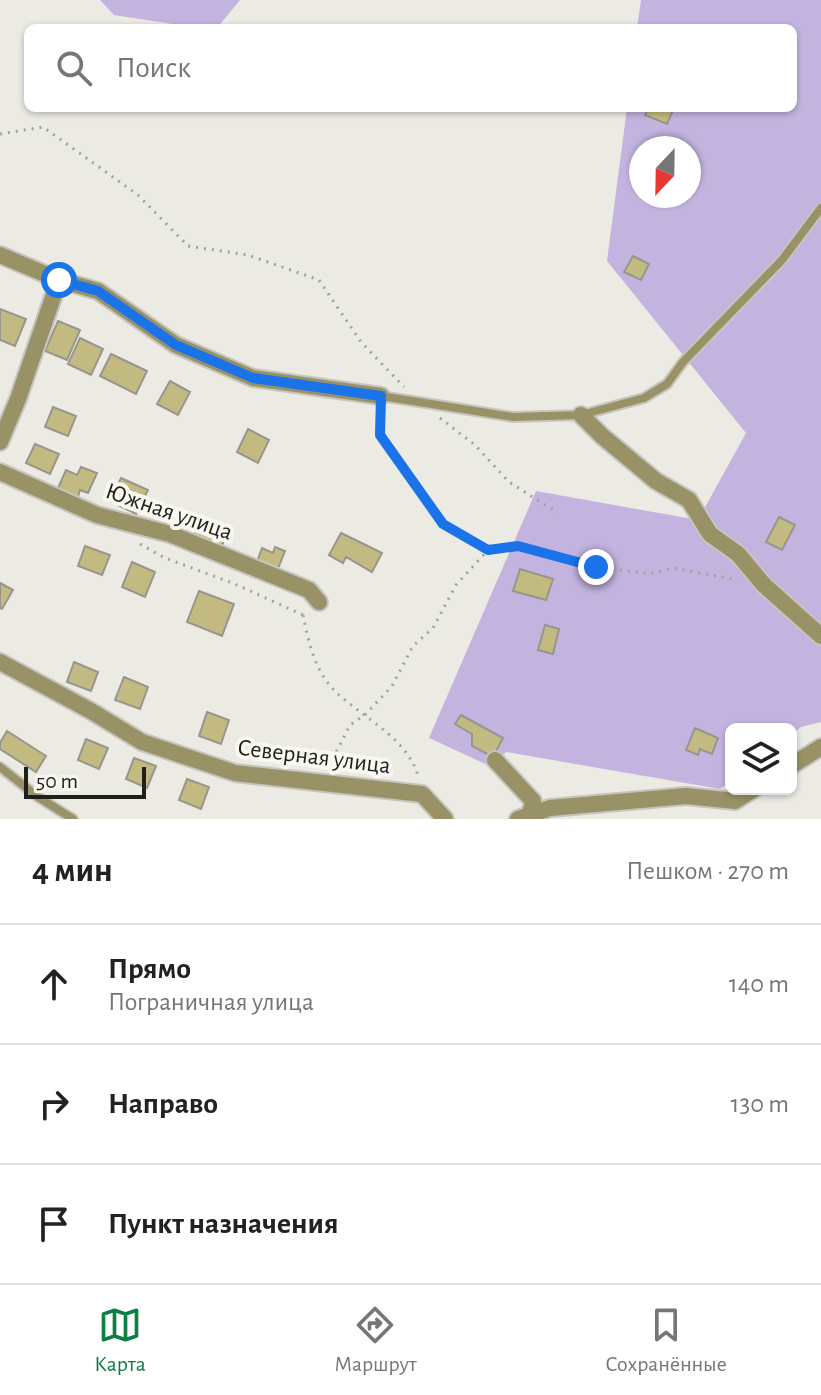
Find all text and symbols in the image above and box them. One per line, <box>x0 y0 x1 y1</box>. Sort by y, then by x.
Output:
search box <box>24 24 797 112</box>
icon: search <box>52 46 96 90</box>
text: Поиск <box>116 53 191 83</box>
north arrow <box>629 136 701 208</box>
route start <box>41 262 77 298</box>
street label: Южная улица <box>102 479 236 545</box>
route end <box>578 549 614 585</box>
map controls <box>725 723 797 795</box>
button: layers <box>725 723 797 795</box>
street label: Северная улица <box>236 736 392 778</box>
scale bar <box>24 763 146 799</box>
text: 50 m <box>36 770 78 792</box>
text: 4 мин <box>32 854 113 888</box>
text: Пешком · 270 m <box>626 858 789 884</box>
text: Прямо <box>108 954 191 984</box>
icon: ahead <box>32 962 76 1006</box>
text: 140 m <box>729 971 789 997</box>
text: Пограничная улица <box>108 989 314 1015</box>
icon: right <box>32 1082 76 1126</box>
text: Направо <box>108 1089 218 1119</box>
text: 130 m <box>731 1091 789 1117</box>
icon: arrive <box>32 1202 76 1246</box>
text: Пункт назначения <box>108 1209 339 1239</box>
tab: Карта <box>94 1303 146 1377</box>
tab: Маршрут <box>334 1303 417 1377</box>
tab: Сохранённые <box>605 1303 727 1377</box>

